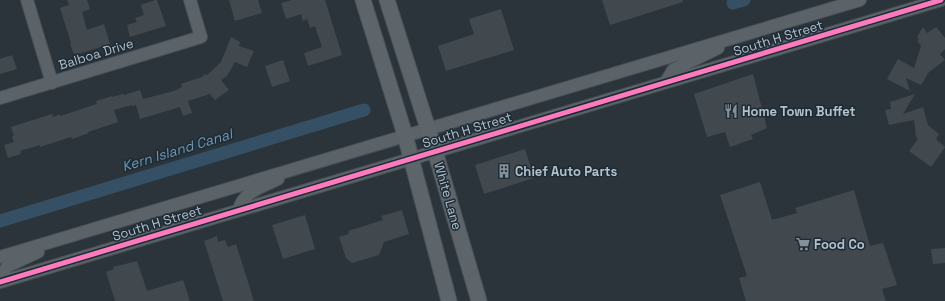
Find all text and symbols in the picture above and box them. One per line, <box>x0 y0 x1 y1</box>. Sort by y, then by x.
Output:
street label: South H Street <box>731 16 825 60</box>
street label: Balboa Drive <box>56 35 136 73</box>
restaurant icon: Home Town Buffet <box>723 103 739 119</box>
place label: Home Town Buffet <box>742 103 855 120</box>
street label: South H Street <box>420 108 514 152</box>
water label: Kern Island Canal <box>120 124 236 175</box>
street label: White Lane <box>430 160 466 232</box>
building icon: Chief Auto Parts <box>496 163 512 179</box>
place label: Chief Auto Parts <box>515 163 617 180</box>
street label: South H Street <box>110 201 204 245</box>
supermarket icon: Food Co <box>795 236 811 252</box>
place label: Food Co <box>814 236 865 253</box>

